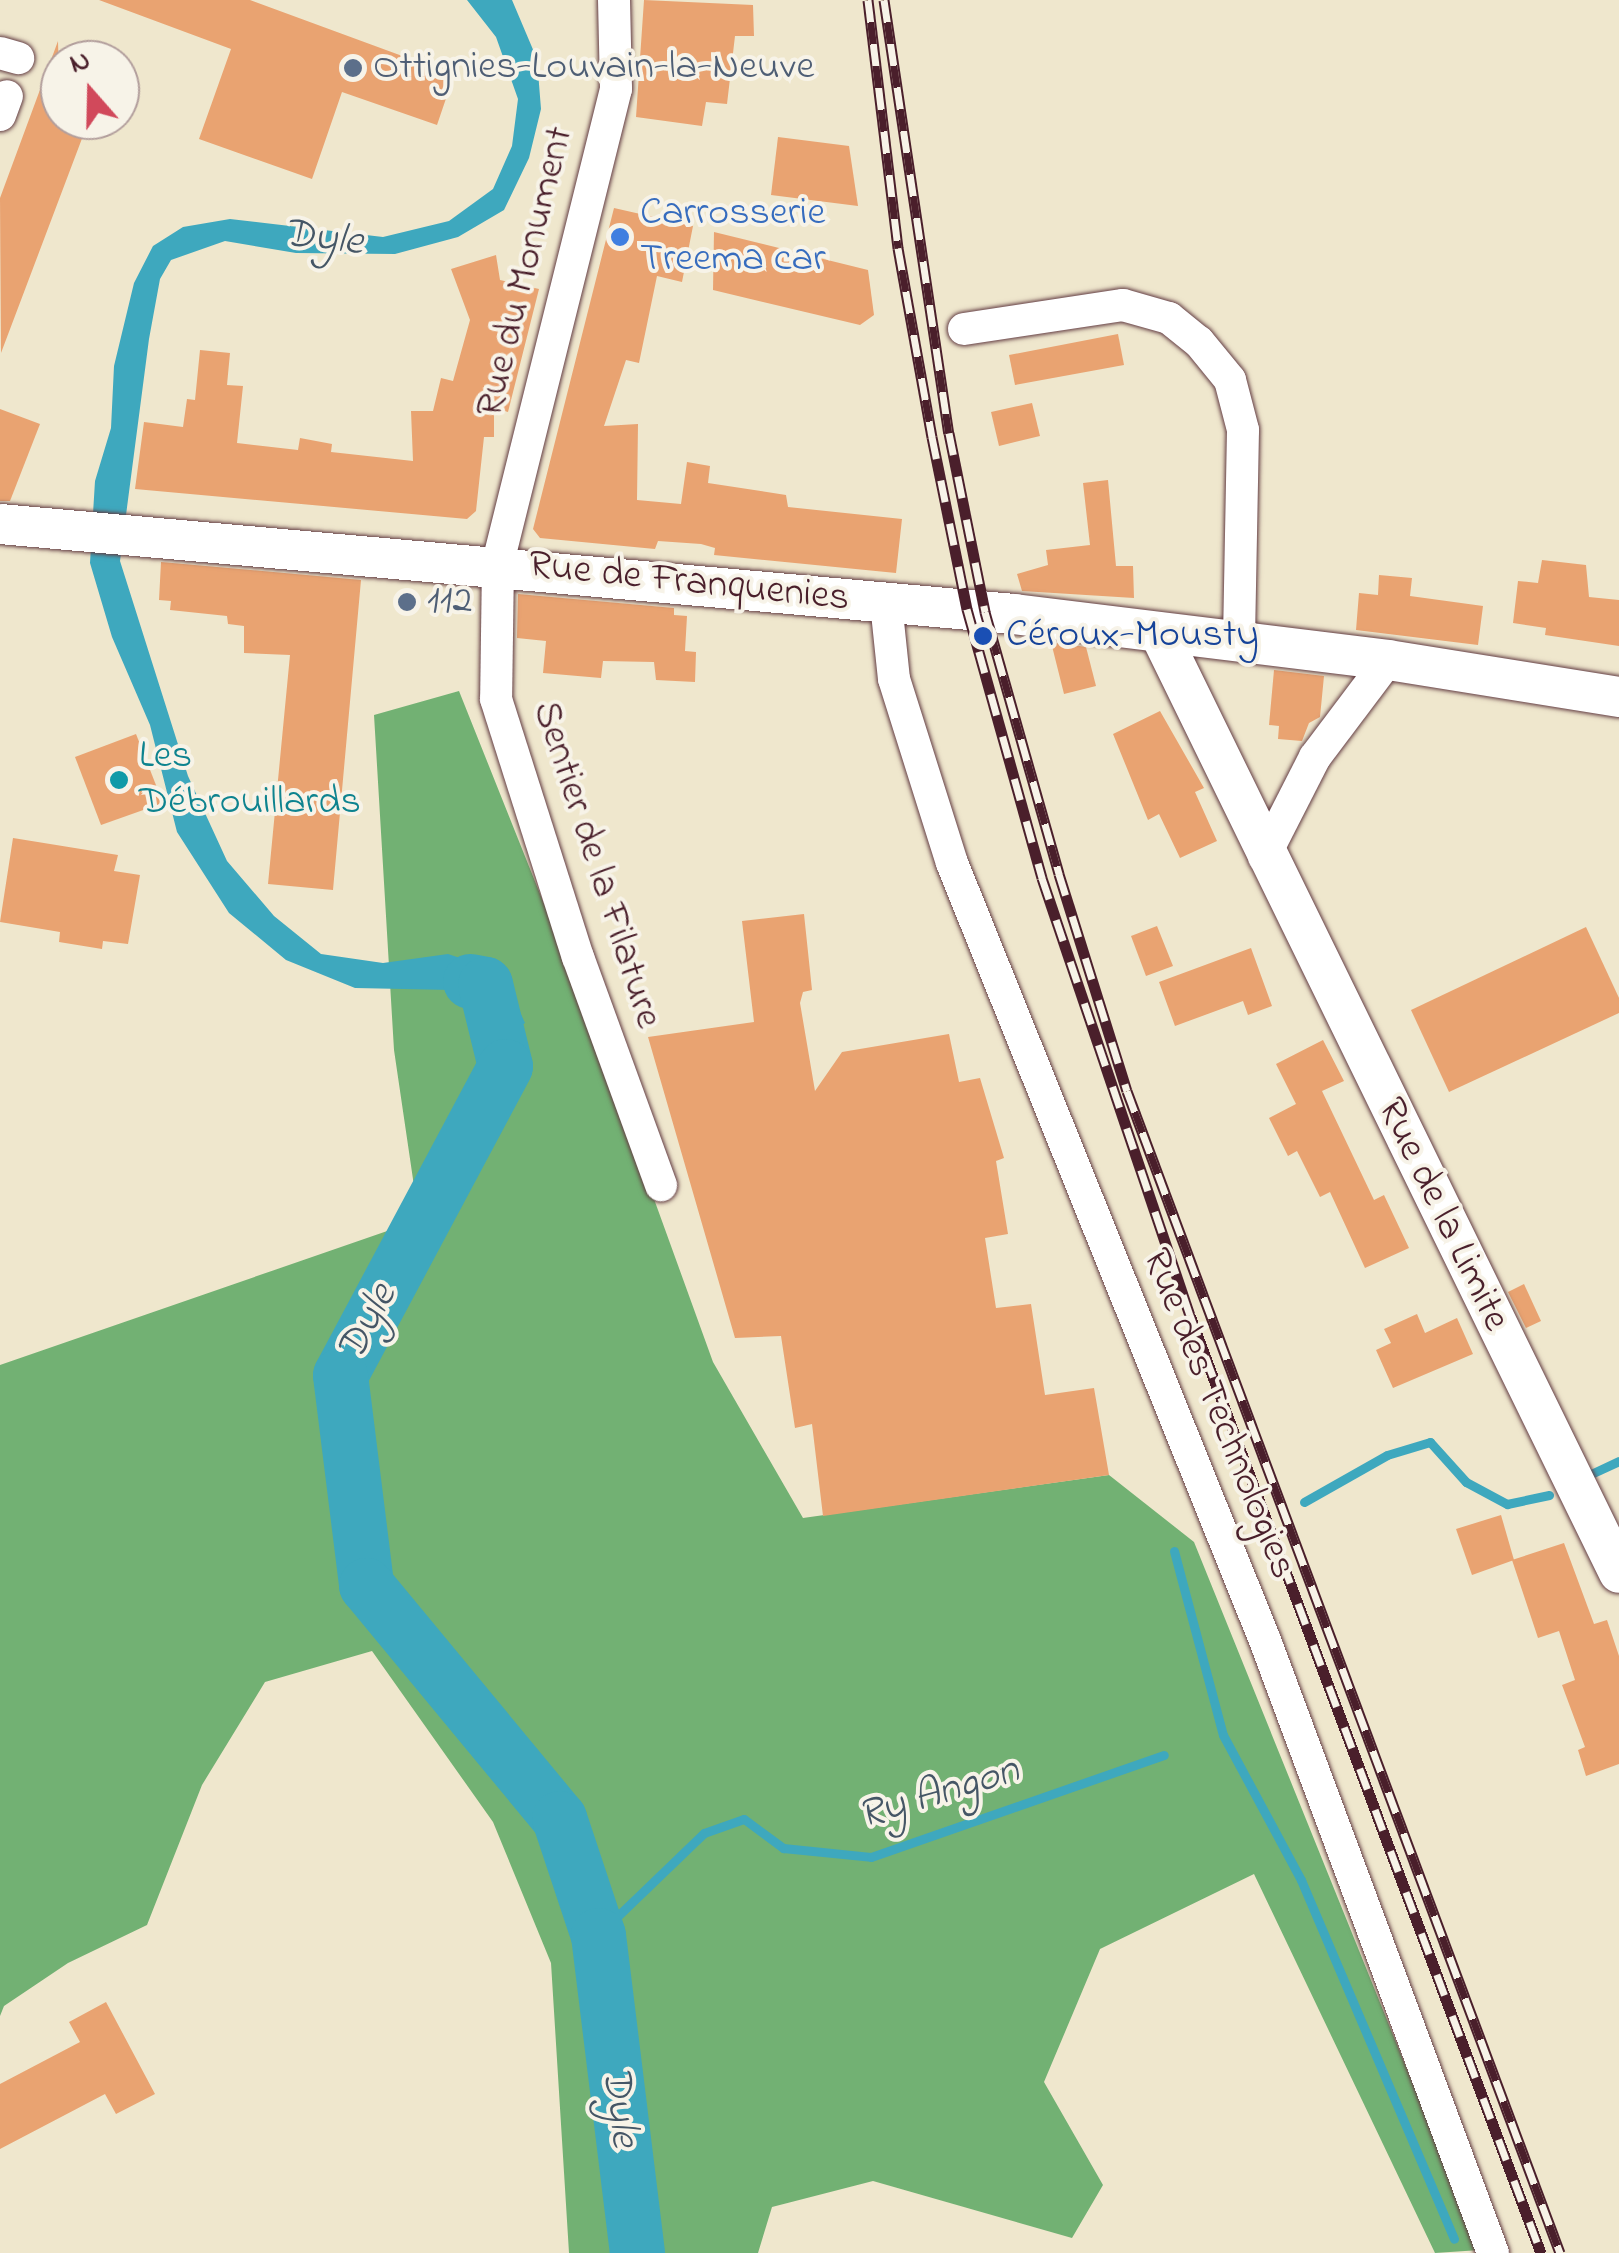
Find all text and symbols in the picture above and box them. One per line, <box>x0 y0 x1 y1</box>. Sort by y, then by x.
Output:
north arrow <box>40 40 140 140</box>
text: N <box>64 41 96 86</box>
place label: Ottignies-Louvain-la-Neuve <box>373 44 814 92</box>
marker: Ottignies-Louvain-la-Neuve <box>342 57 364 79</box>
street label: Rue du Monument <box>467 122 585 422</box>
place label: Carrosserie Treema car <box>640 190 826 284</box>
water label: Dyle <box>280 209 366 269</box>
marker: Carrosserie Treema car <box>609 226 631 248</box>
street label: Rue de Franquenies <box>526 542 852 624</box>
place label: 112 <box>427 578 472 626</box>
marker: 112 <box>396 591 418 613</box>
place label: Céroux-Mousty <box>1006 612 1259 660</box>
marker: Céroux-Mousty <box>970 623 996 649</box>
street label: Sentier de la Filature <box>520 695 672 1035</box>
place label: Les Débrouillards <box>139 733 361 827</box>
marker: Les Débrouillards <box>108 769 130 791</box>
street label: Rue de la Limite <box>1365 1091 1519 1339</box>
street label: Rue des Technologies <box>1130 1242 1306 1586</box>
water label: Dyle <box>327 1276 409 1370</box>
water label: Ry Angon <box>853 1746 1025 1842</box>
water label: Dyle <box>589 2064 649 2150</box>

